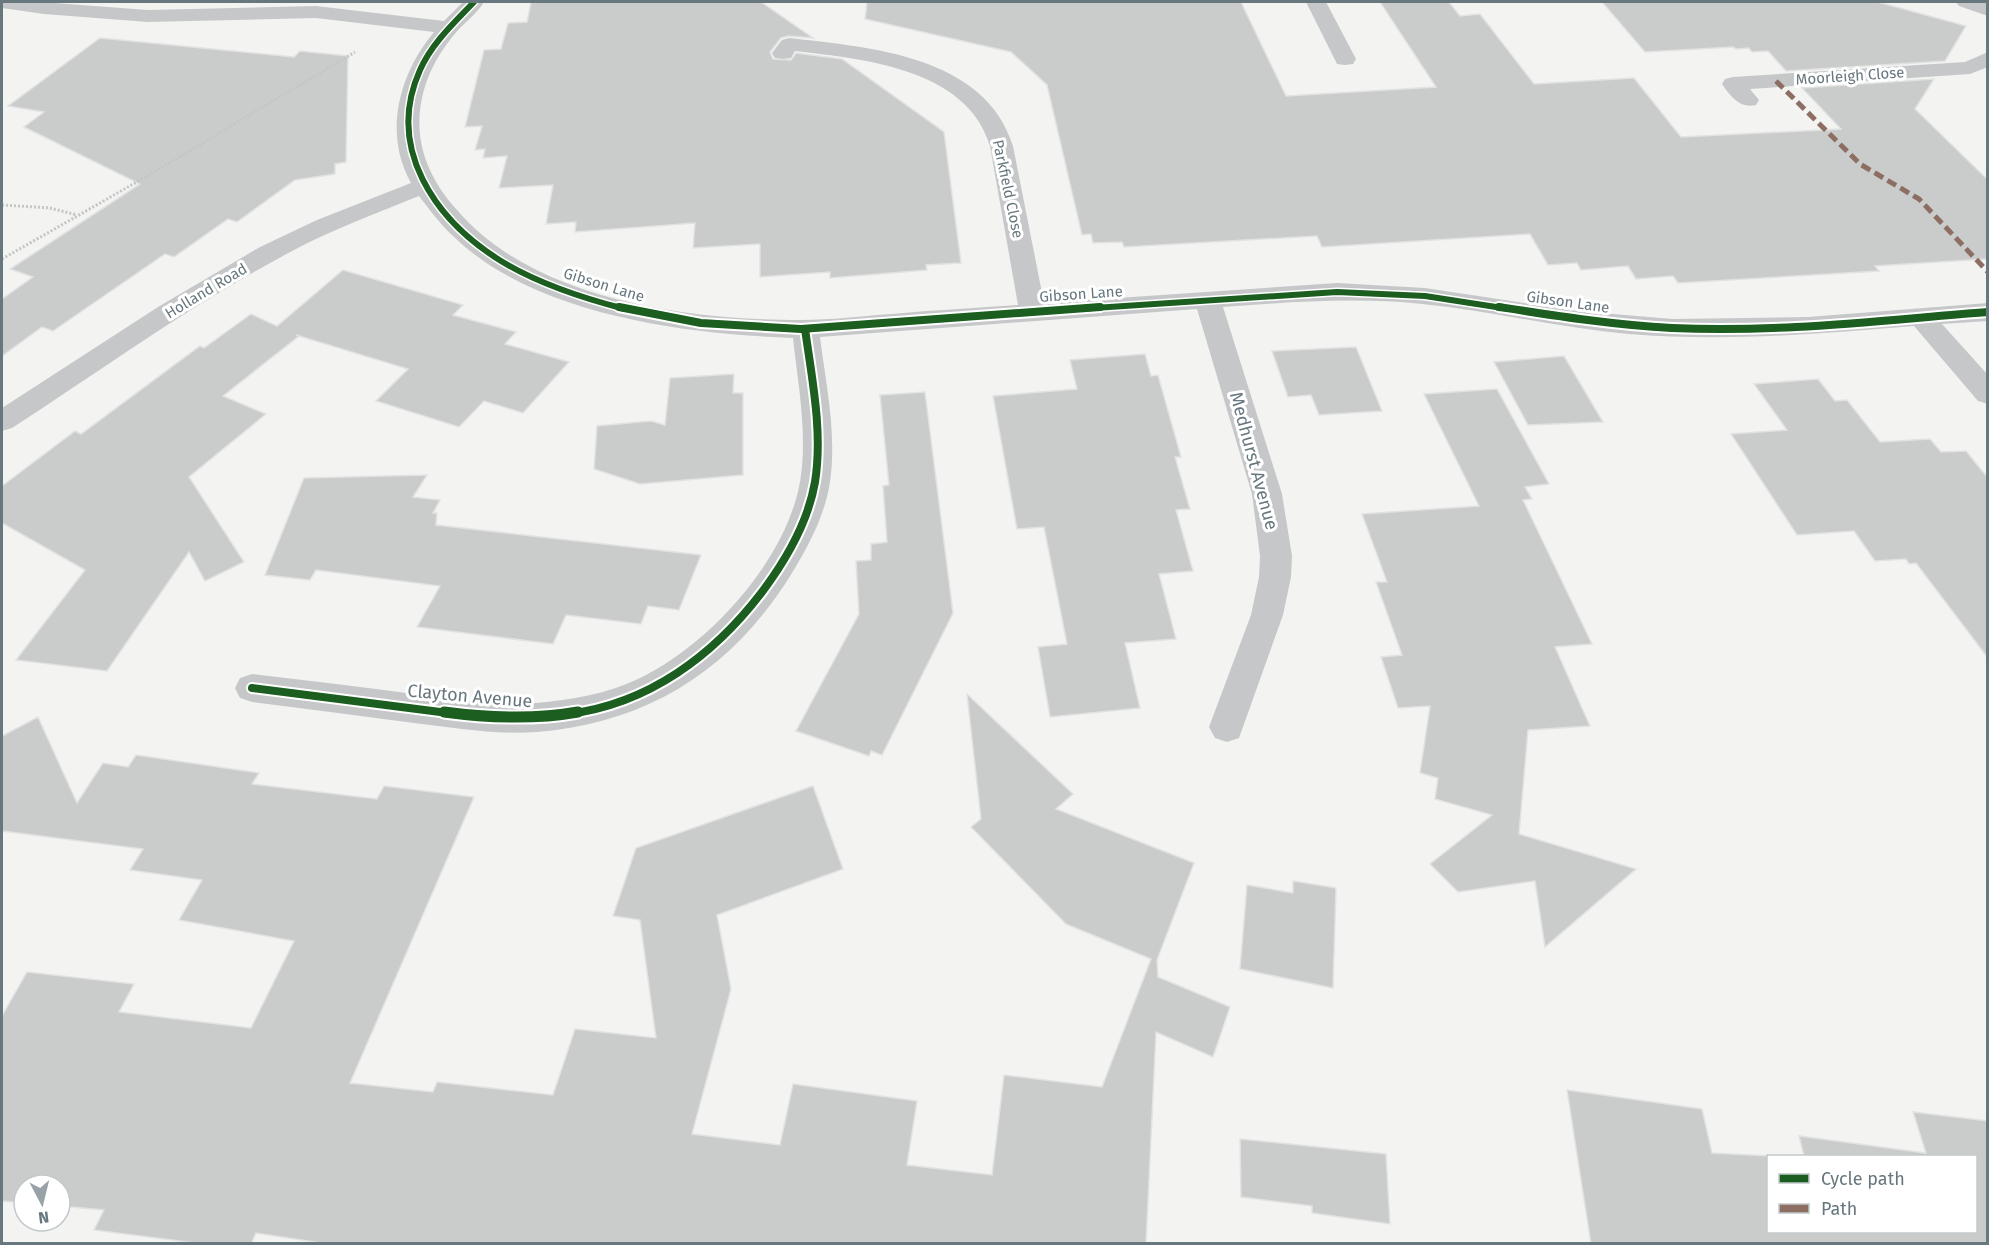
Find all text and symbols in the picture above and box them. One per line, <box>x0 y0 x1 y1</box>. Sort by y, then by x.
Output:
street label: Moorleigh Close <box>1795 63 1905 89</box>
street label: Parkfield Close <box>989 138 1027 240</box>
street label: Holland Road <box>162 260 250 322</box>
street label: Gibson Lane <box>561 264 647 306</box>
street label: Gibson Lane <box>1039 282 1123 306</box>
street label: Gibson Lane <box>1525 287 1611 317</box>
street label: Medhurst Avenue <box>1225 390 1283 532</box>
street label: Clayton Avenue <box>407 680 533 712</box>
legend <box>1767 1155 1977 1233</box>
text: Cycle path <box>1821 1168 1905 1190</box>
north arrow <box>12 1173 72 1233</box>
text: Path <box>1821 1198 1857 1220</box>
text: N <box>37 1207 50 1227</box>

